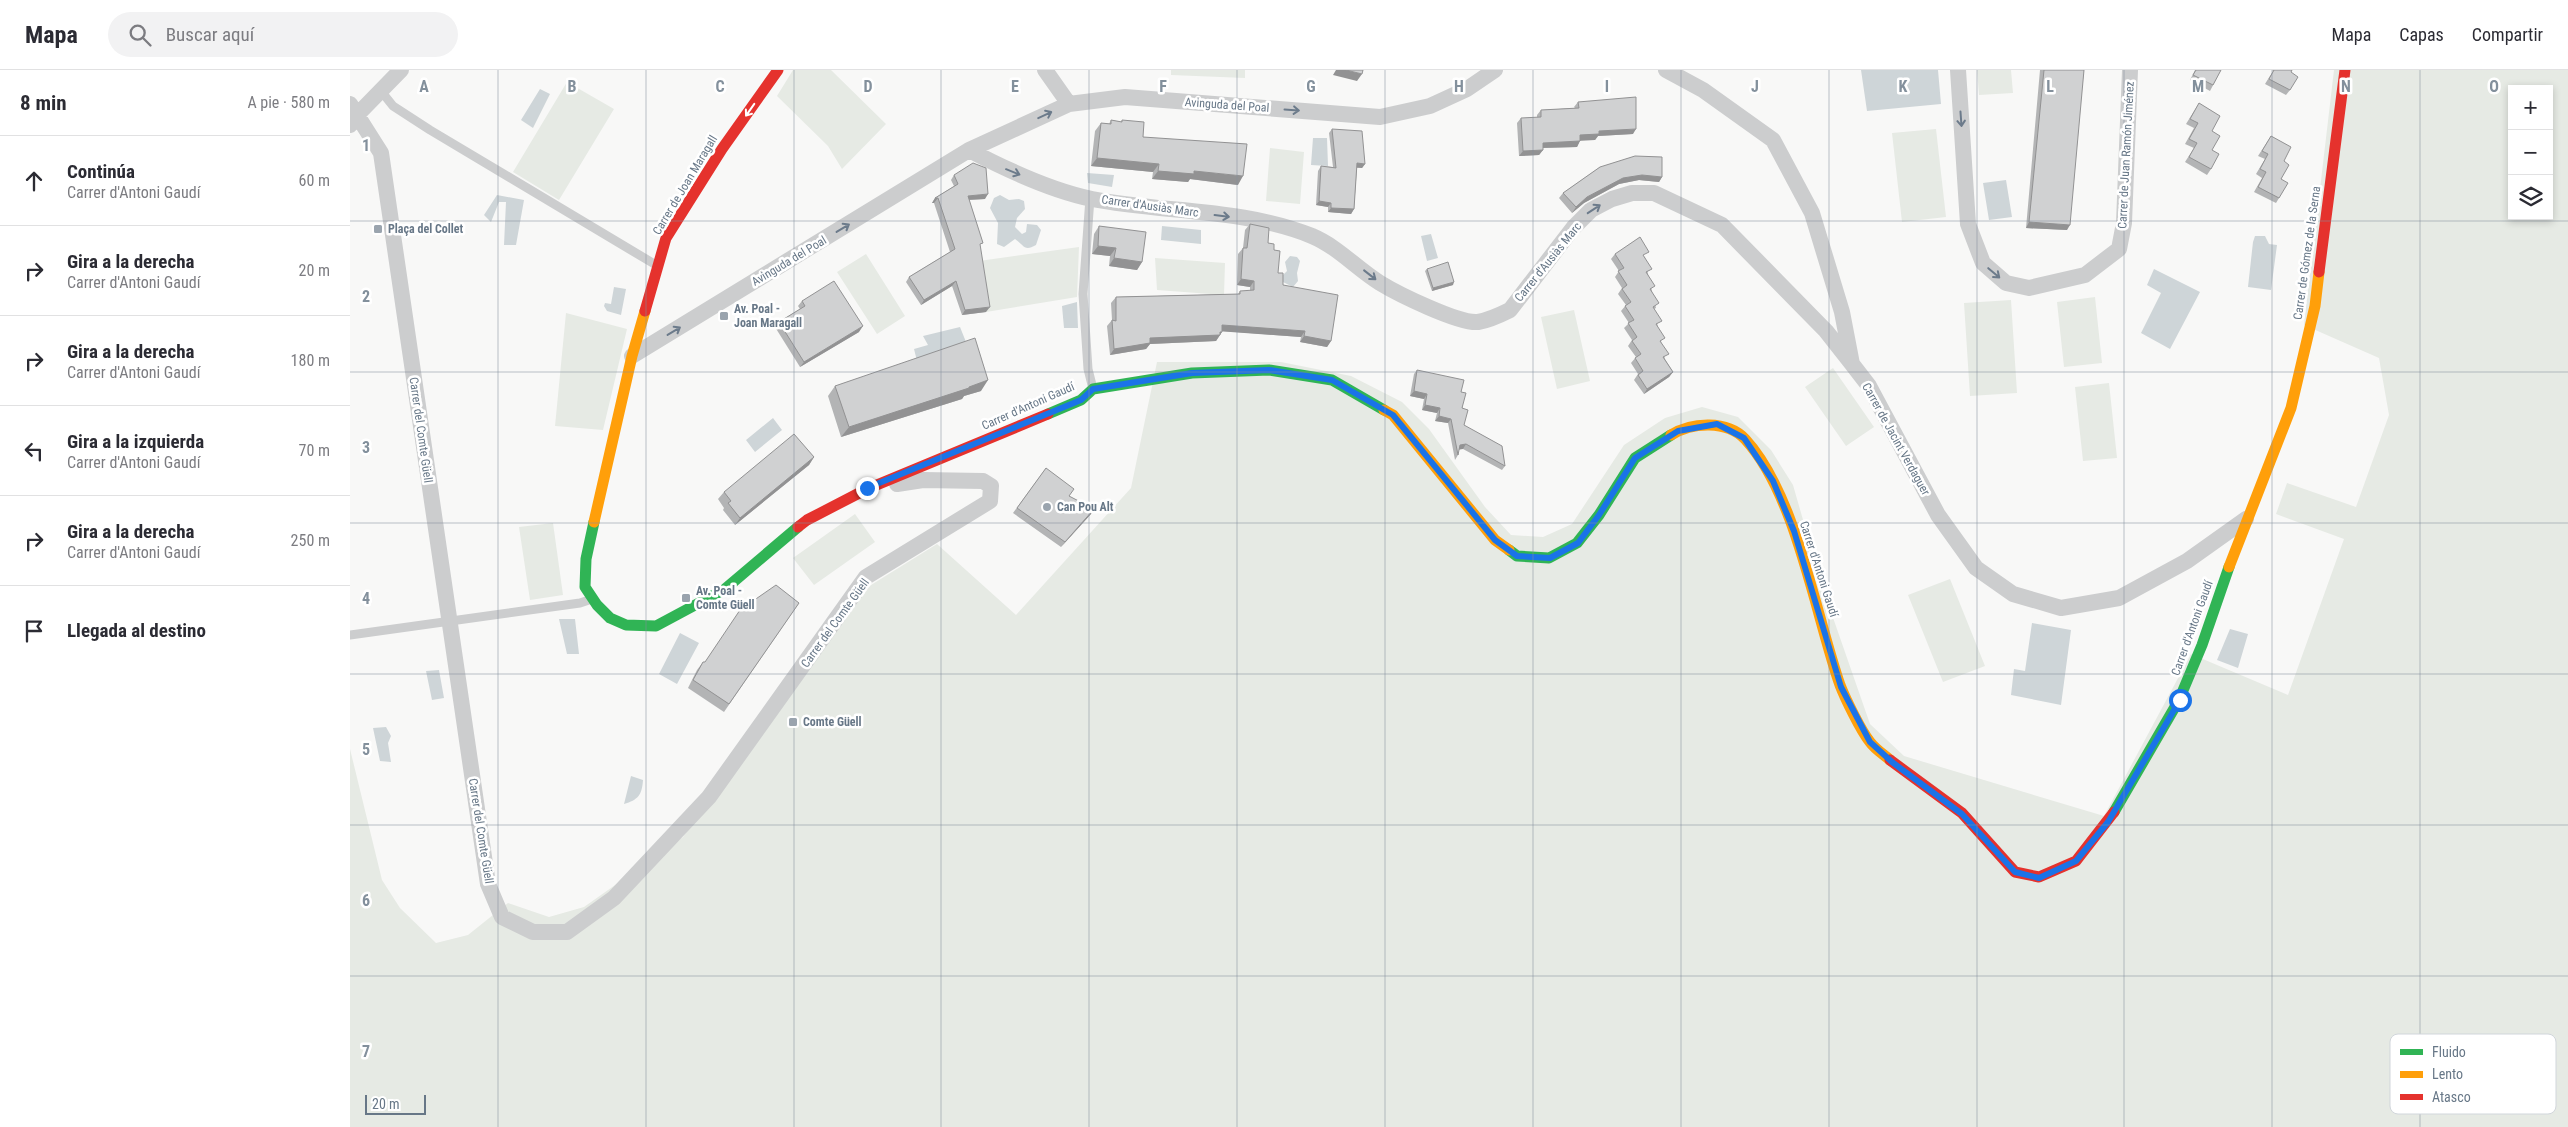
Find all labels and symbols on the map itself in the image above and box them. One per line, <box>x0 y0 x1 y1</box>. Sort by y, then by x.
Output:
text: A <box>419 77 429 96</box>
text: B <box>568 77 577 96</box>
text: C <box>715 77 725 96</box>
text: D <box>863 77 873 96</box>
text: E <box>1011 77 1019 96</box>
text: F <box>1159 77 1167 96</box>
text: G <box>1306 77 1316 96</box>
text: H <box>1454 77 1464 96</box>
text: I <box>1605 77 1609 96</box>
text: J <box>1751 77 1759 96</box>
text: K <box>1899 77 1908 96</box>
text: L <box>2046 77 2054 96</box>
text: M <box>2192 77 2204 96</box>
text: N <box>2341 77 2351 96</box>
text: O <box>2489 77 2499 96</box>
street label: Carrer de Juan Ramón Jiménez <box>2115 81 2137 229</box>
street label: Avinguda del Poal <box>1184 95 1270 115</box>
one-way arrow <box>745 103 755 117</box>
one-way arrow <box>1284 106 1300 115</box>
one-way arrow <box>1037 110 1052 119</box>
one-way arrow <box>1957 110 1966 126</box>
street label: Carrer de Joan Maragall <box>650 133 720 237</box>
text: 1 <box>362 136 370 155</box>
one-way arrow <box>1005 168 1020 177</box>
street label: Carrer de Gómez de la Serna <box>2291 185 2323 321</box>
street label: Carrer d'Ausiàs Marc <box>1101 192 1200 220</box>
one-way arrow <box>1587 204 1601 214</box>
one-way arrow <box>1214 211 1230 221</box>
street label: Carrer d'Ausiàs Marc <box>1512 219 1585 304</box>
place label: Plaça del Collet <box>388 222 464 236</box>
one-way arrow <box>835 222 849 232</box>
marker: Plaça del Collet <box>372 223 384 235</box>
street label: Avinguda del Poal <box>749 233 829 289</box>
one-way arrow <box>1988 267 2001 279</box>
one-way arrow <box>1363 270 1376 281</box>
text: 2 <box>362 287 370 306</box>
place label: Av. Poal - Joan Maragall <box>734 302 802 330</box>
marker: Av. Poal - Joan Maragall <box>718 310 730 322</box>
one-way arrow <box>666 325 680 335</box>
street label: Carrer del Comte Güell <box>407 376 435 484</box>
street label: Carrer d'Antoni Gaudí <box>979 379 1078 433</box>
street label: Carrer de Jacint Verdaguer <box>1859 380 1933 498</box>
text: 3 <box>362 438 370 457</box>
route end <box>856 477 879 500</box>
place label: Can Pou Alt <box>1057 500 1114 514</box>
marker: Can Pou Alt <box>1041 501 1053 513</box>
street label: Carrer d'Antoni Gaudí <box>1797 519 1841 620</box>
street label: Carrer del Comte Güell <box>798 576 872 670</box>
street label: Carrer d'Antoni Gaudí <box>2168 577 2216 677</box>
place label: Av. Poal - Comte Güell <box>696 584 755 612</box>
text: 4 <box>362 589 370 608</box>
marker: Av. Poal - Comte Güell <box>680 592 692 604</box>
route start <box>2169 689 2192 712</box>
place label: Comte Güell <box>803 715 862 729</box>
marker: Comte Güell <box>787 716 799 728</box>
text: 5 <box>362 740 370 759</box>
street label: Carrer del Comte Güell <box>466 777 496 885</box>
text: 6 <box>362 891 370 910</box>
legend <box>2390 1034 2556 1114</box>
text: 7 <box>362 1042 370 1061</box>
text: Fluido <box>2432 1044 2466 1060</box>
text: Lento <box>2432 1066 2463 1082</box>
text: Atasco <box>2432 1089 2471 1105</box>
scale bar <box>365 1092 426 1115</box>

